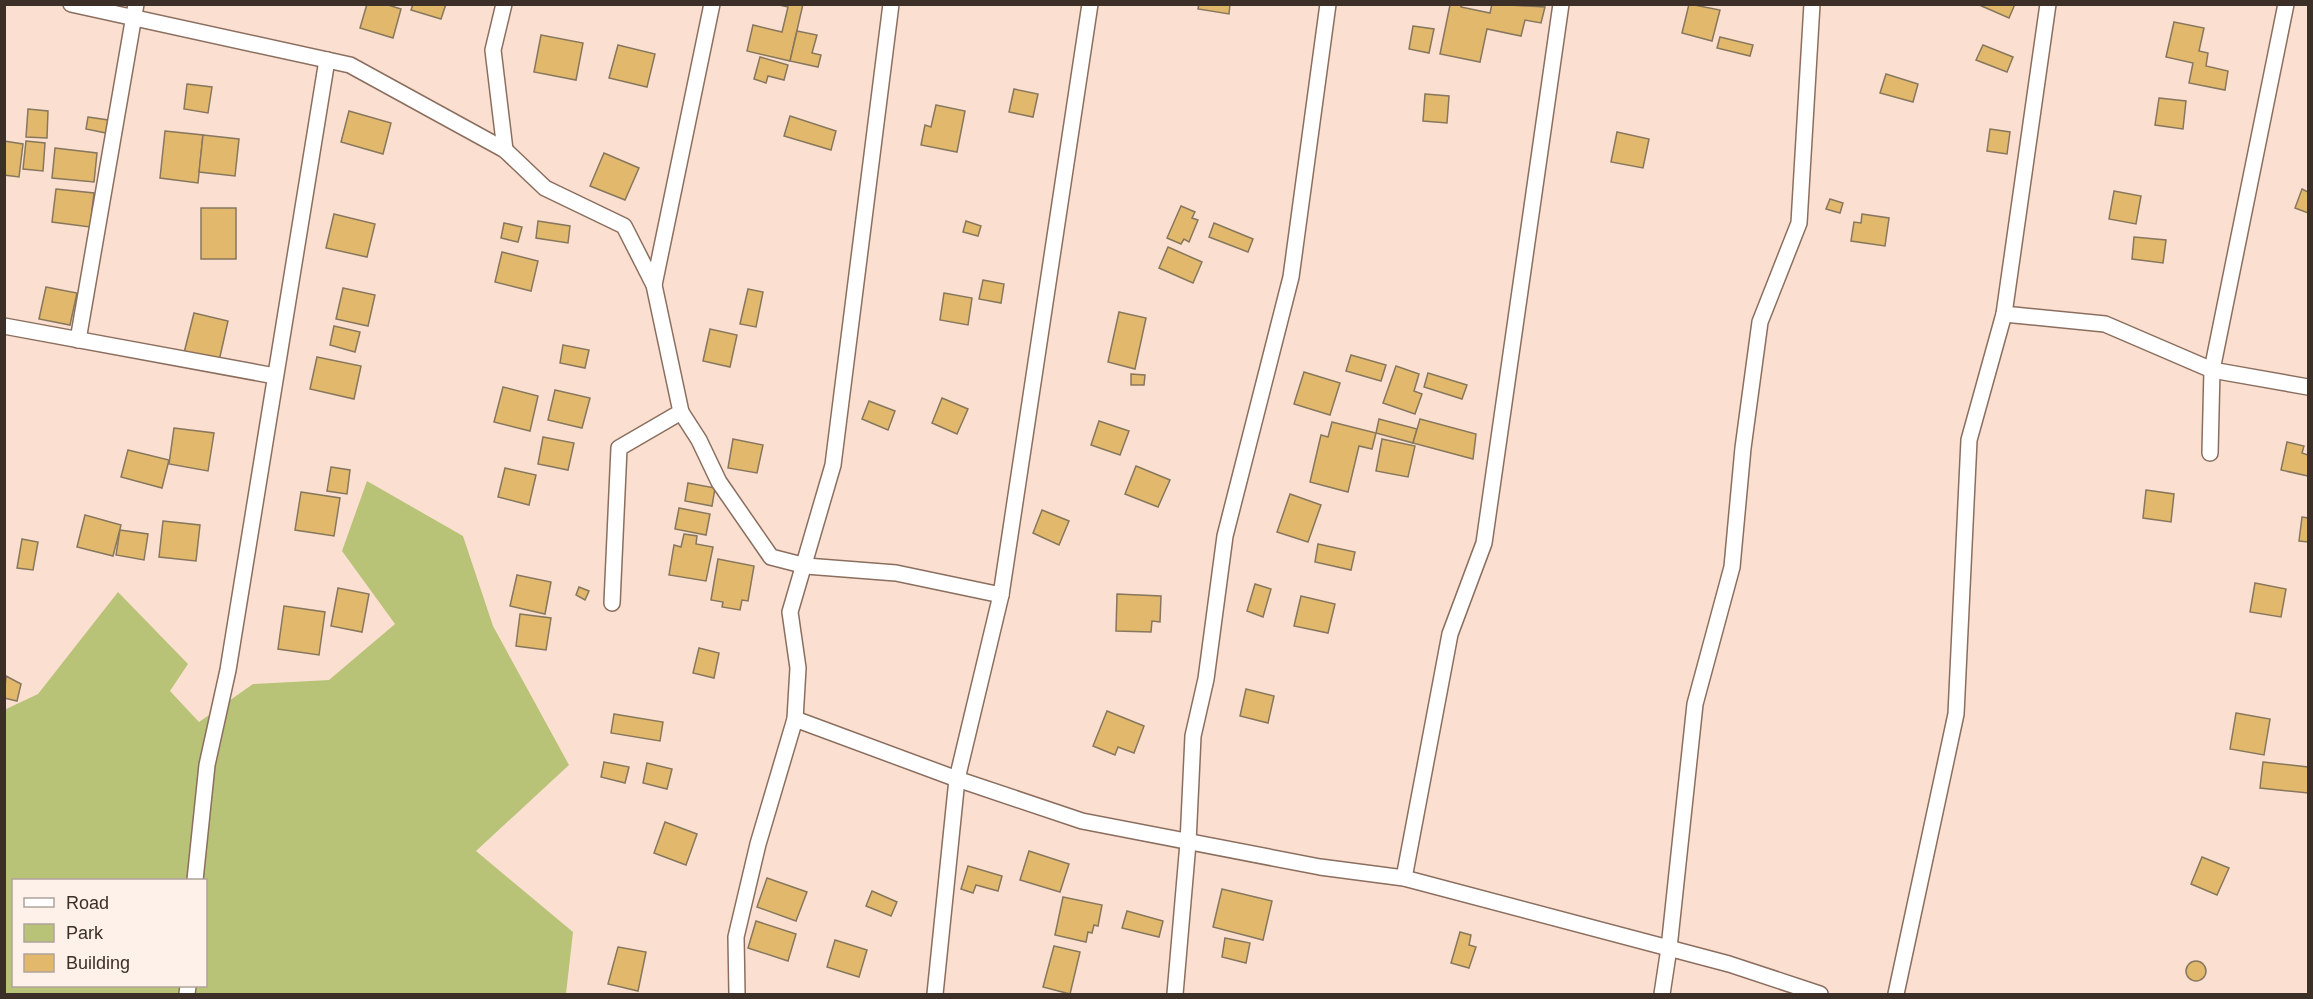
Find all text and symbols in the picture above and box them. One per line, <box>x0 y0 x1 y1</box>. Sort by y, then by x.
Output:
legend <box>12 879 207 987</box>
text: Road <box>66 893 109 913</box>
text: Park <box>66 923 104 943</box>
text: Building <box>66 953 130 973</box>

